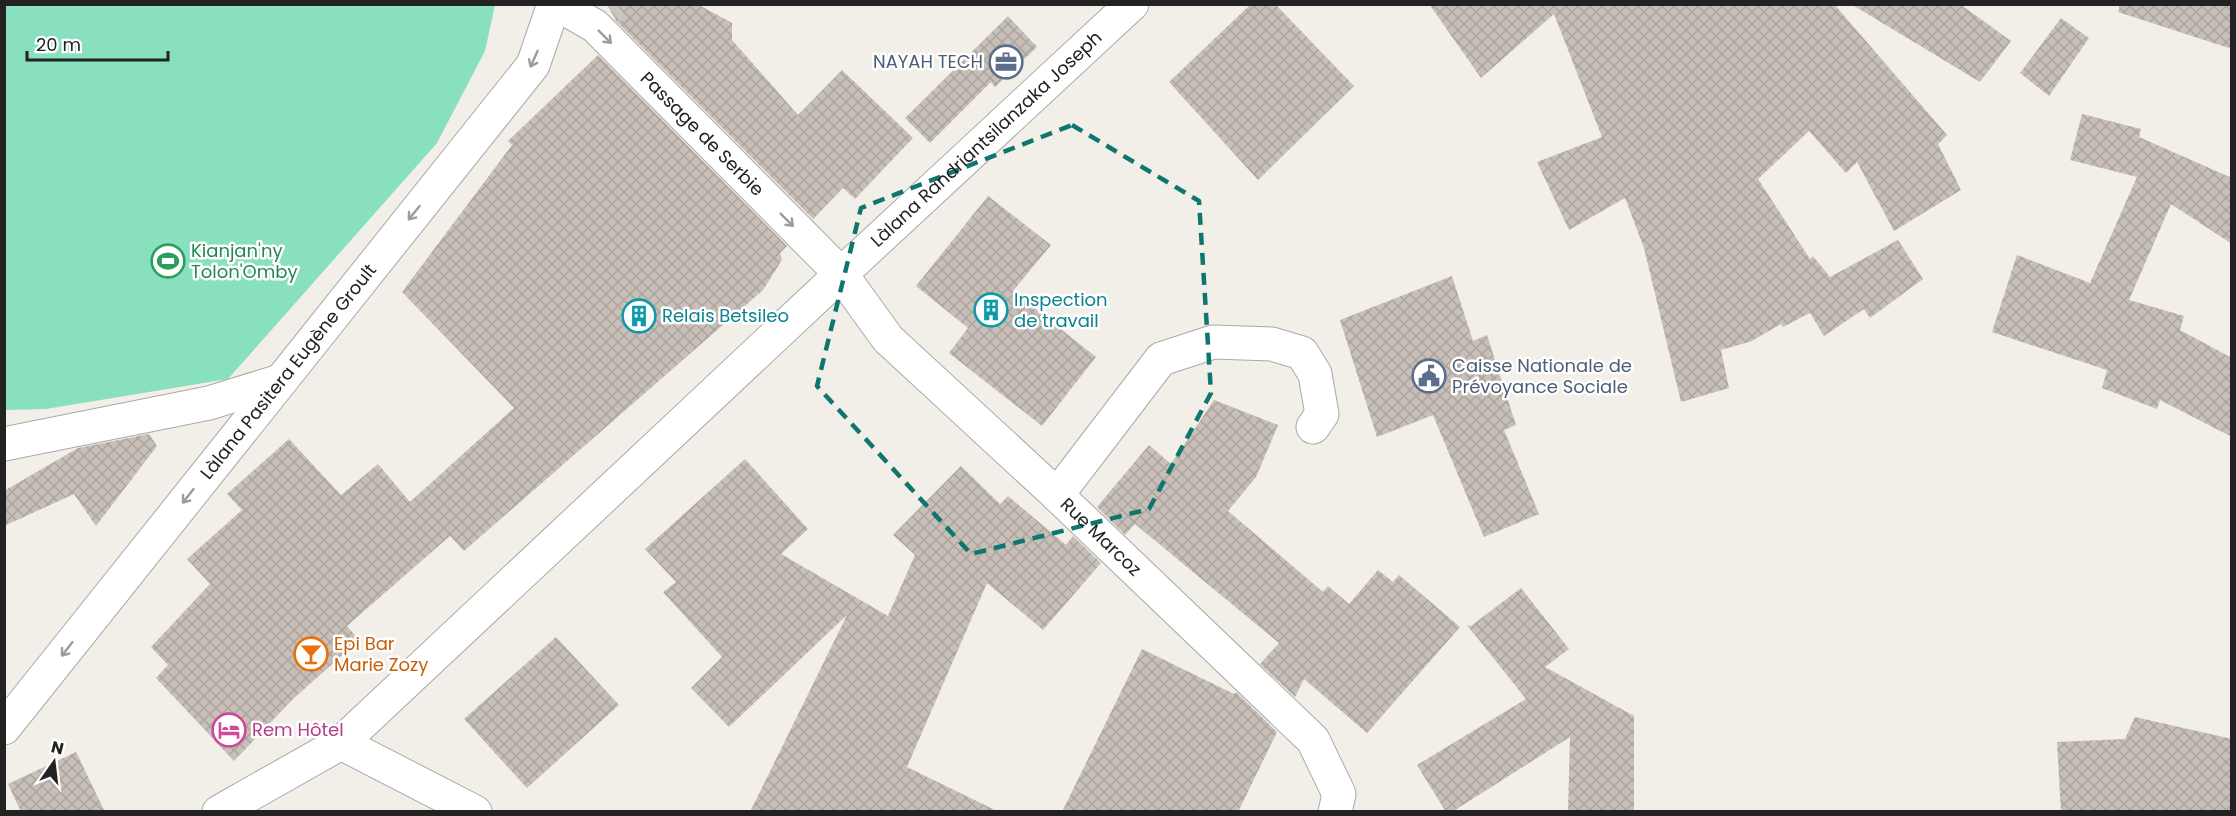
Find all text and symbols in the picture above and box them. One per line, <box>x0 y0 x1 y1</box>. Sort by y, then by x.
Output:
scale bar <box>27 24 168 62</box>
street label: Làlana Randriantsilanzaka Joseph <box>865 25 1107 252</box>
one-way arrow <box>598 29 613 44</box>
text: 20 m <box>36 32 81 57</box>
office icon: NAYAH TECH <box>988 44 1024 80</box>
place label: NAYAH TECH <box>873 49 983 74</box>
one-way arrow <box>528 50 539 68</box>
street label: Passage de Serbie <box>635 66 770 201</box>
one-way arrow <box>408 205 421 221</box>
one-way arrow <box>780 212 794 227</box>
place label: Kianjan'ny Tolon'Omby <box>191 238 298 284</box>
sports icon: Kianjan'ny Tolon'Omby <box>150 243 186 279</box>
street label: Làlana Pasitera Eugène Groult <box>194 258 382 484</box>
place label: Inspection de travail <box>1014 287 1108 333</box>
building icon: Inspection de travail <box>973 292 1009 328</box>
building icon: Relais Betsileo <box>621 298 657 334</box>
place label: Relais Betsileo <box>662 303 789 328</box>
place label: Caisse Nationale de Prévoyance Sociale <box>1452 353 1632 399</box>
public building icon: Caisse Nationale de Prévoyance Sociale <box>1411 358 1447 394</box>
one-way arrow <box>182 488 195 504</box>
street label: Rue Marcoz <box>1055 492 1147 581</box>
place label: Epi Bar Marie Zozy <box>334 631 428 677</box>
bar icon: Epi Bar Marie Zozy <box>293 636 329 672</box>
one-way arrow <box>60 641 73 657</box>
hotel icon: Rem Hôtel <box>211 712 247 748</box>
place label: Rem Hôtel <box>252 717 344 742</box>
north arrow <box>24 732 84 792</box>
text: N <box>49 735 66 761</box>

